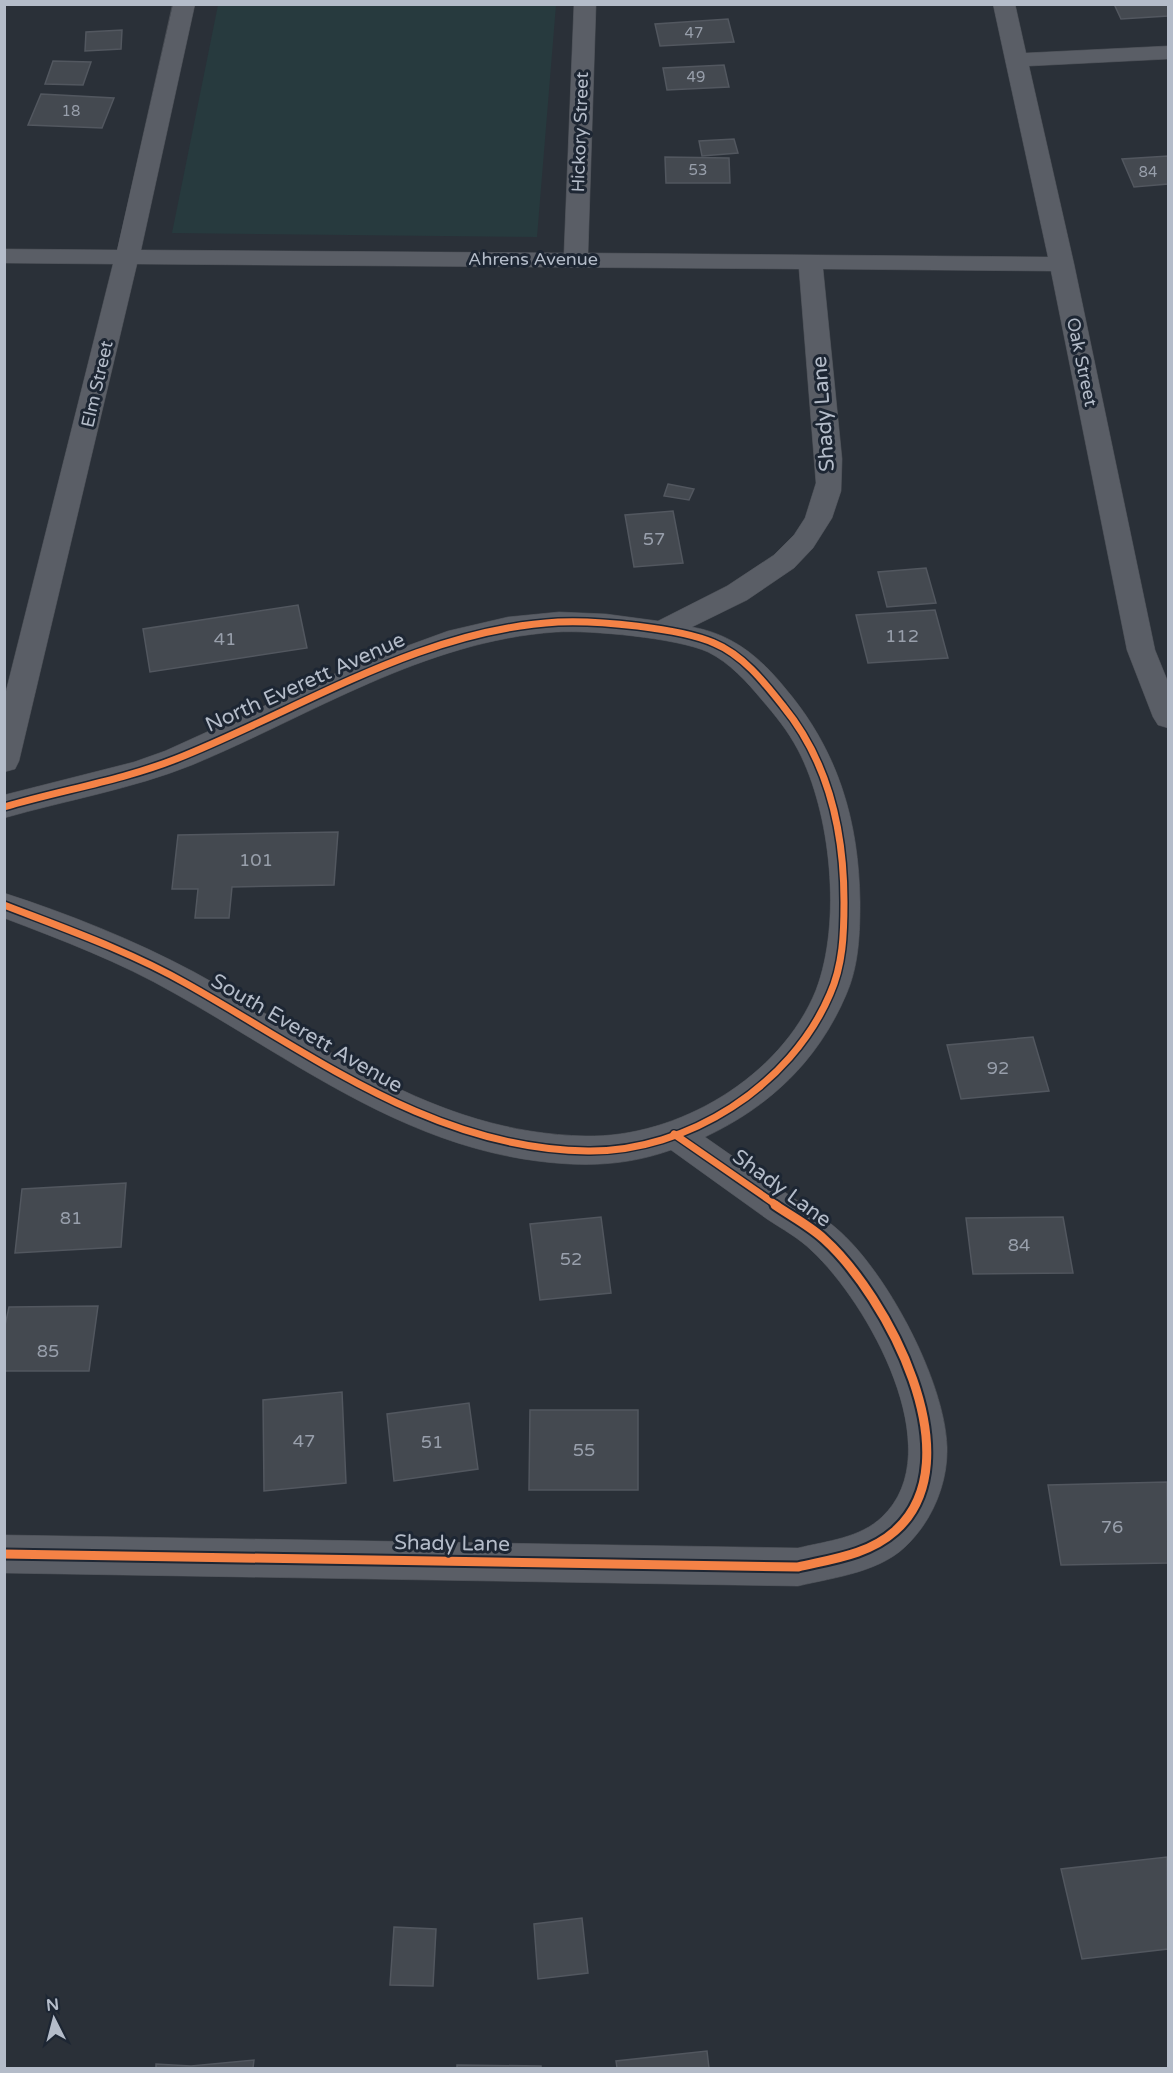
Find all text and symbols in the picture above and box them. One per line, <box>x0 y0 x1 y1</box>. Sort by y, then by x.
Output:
house number: 47 <box>685 24 703 42</box>
house number: 49 <box>687 68 705 86</box>
street label: Hickory Street <box>567 71 593 193</box>
house number: 18 <box>62 102 80 120</box>
house number: 53 <box>689 161 707 179</box>
house number: 84 <box>1139 163 1157 181</box>
street label: Ahrens Avenue <box>468 248 598 270</box>
street label: Oak Street <box>1062 315 1102 409</box>
street label: Elm Street <box>76 338 118 430</box>
street label: Shady Lane <box>807 355 840 473</box>
house number: 57 <box>643 528 665 550</box>
house number: 112 <box>885 625 919 647</box>
street label: North Everett Avenue <box>202 627 409 738</box>
house number: 41 <box>214 628 236 650</box>
house number: 101 <box>239 849 273 871</box>
street label: South Everett Avenue <box>207 968 407 1099</box>
house number: 92 <box>987 1057 1009 1079</box>
street label: Shady Lane <box>727 1144 836 1233</box>
house number: 81 <box>60 1207 82 1229</box>
house number: 84 <box>1008 1234 1030 1256</box>
house number: 52 <box>560 1248 582 1270</box>
house number: 85 <box>37 1340 59 1362</box>
house number: 47 <box>293 1430 315 1452</box>
house number: 51 <box>421 1431 443 1453</box>
house number: 55 <box>573 1439 595 1461</box>
house number: 76 <box>1101 1516 1123 1538</box>
street label: Shady Lane <box>394 1530 510 1557</box>
north arrow <box>24 1989 84 2049</box>
text: N <box>45 1994 60 2016</box>

